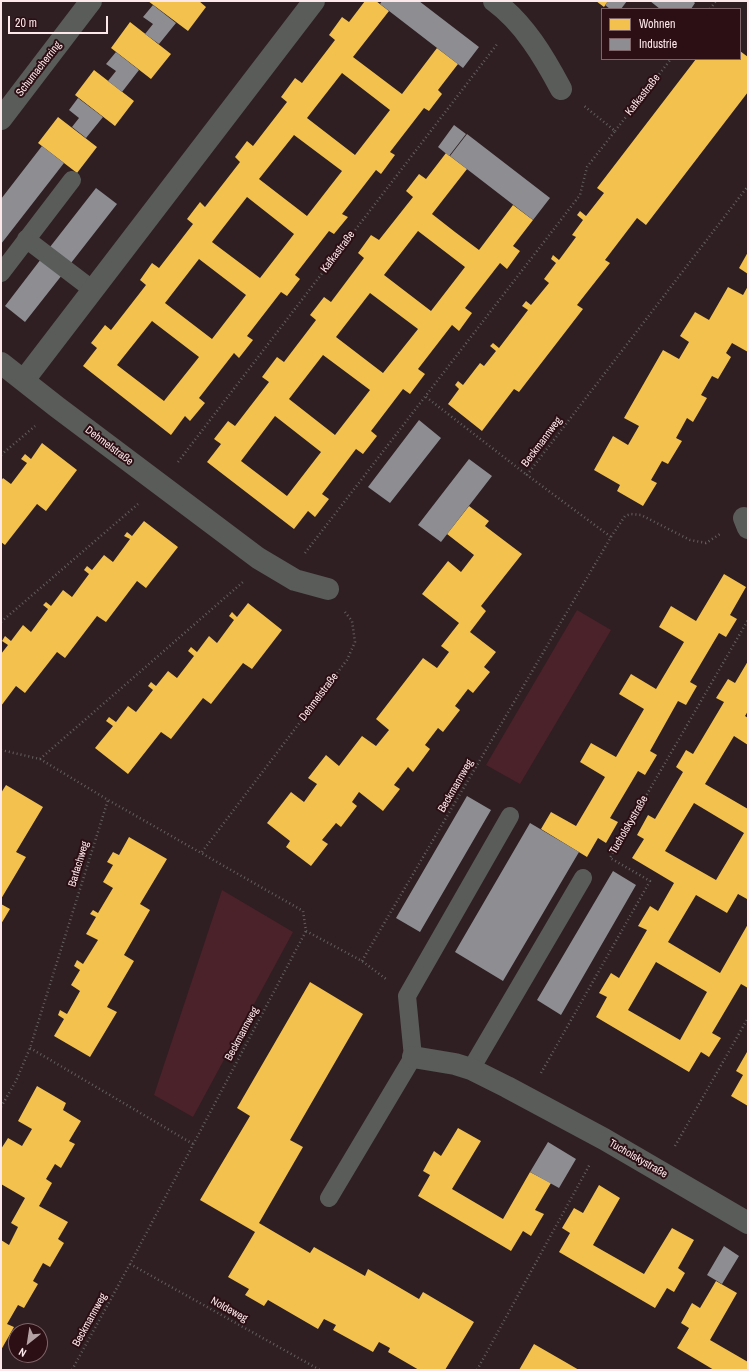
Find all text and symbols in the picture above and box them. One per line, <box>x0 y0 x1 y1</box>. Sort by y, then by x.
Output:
scale bar <box>10 8 110 34</box>
legend <box>601 8 741 60</box>
text: 20 m <box>15 15 37 31</box>
text: Wohnen <box>639 16 675 32</box>
text: Industrie <box>639 36 677 52</box>
street label: Schumacherring <box>13 39 65 99</box>
street label: Kafkastraße <box>623 72 663 118</box>
street label: Kafkastraße <box>318 229 358 275</box>
street label: Beckmannweg <box>519 414 565 470</box>
street label: Dehmelstraße <box>82 424 136 468</box>
street label: Dehmelstraße <box>297 670 341 724</box>
street label: Beckmannweg <box>435 757 477 815</box>
street label: Tucholskystraße <box>607 793 651 857</box>
street label: Barlachweg <box>66 840 92 888</box>
street label: Beckmannweg <box>222 1005 262 1063</box>
street label: Tucholskystraße <box>606 1137 670 1181</box>
street label: Beckmannweg <box>70 1291 110 1349</box>
street label: Noldeweg <box>208 1295 250 1325</box>
north arrow <box>8 1323 48 1363</box>
text: N <box>16 1345 29 1360</box>

